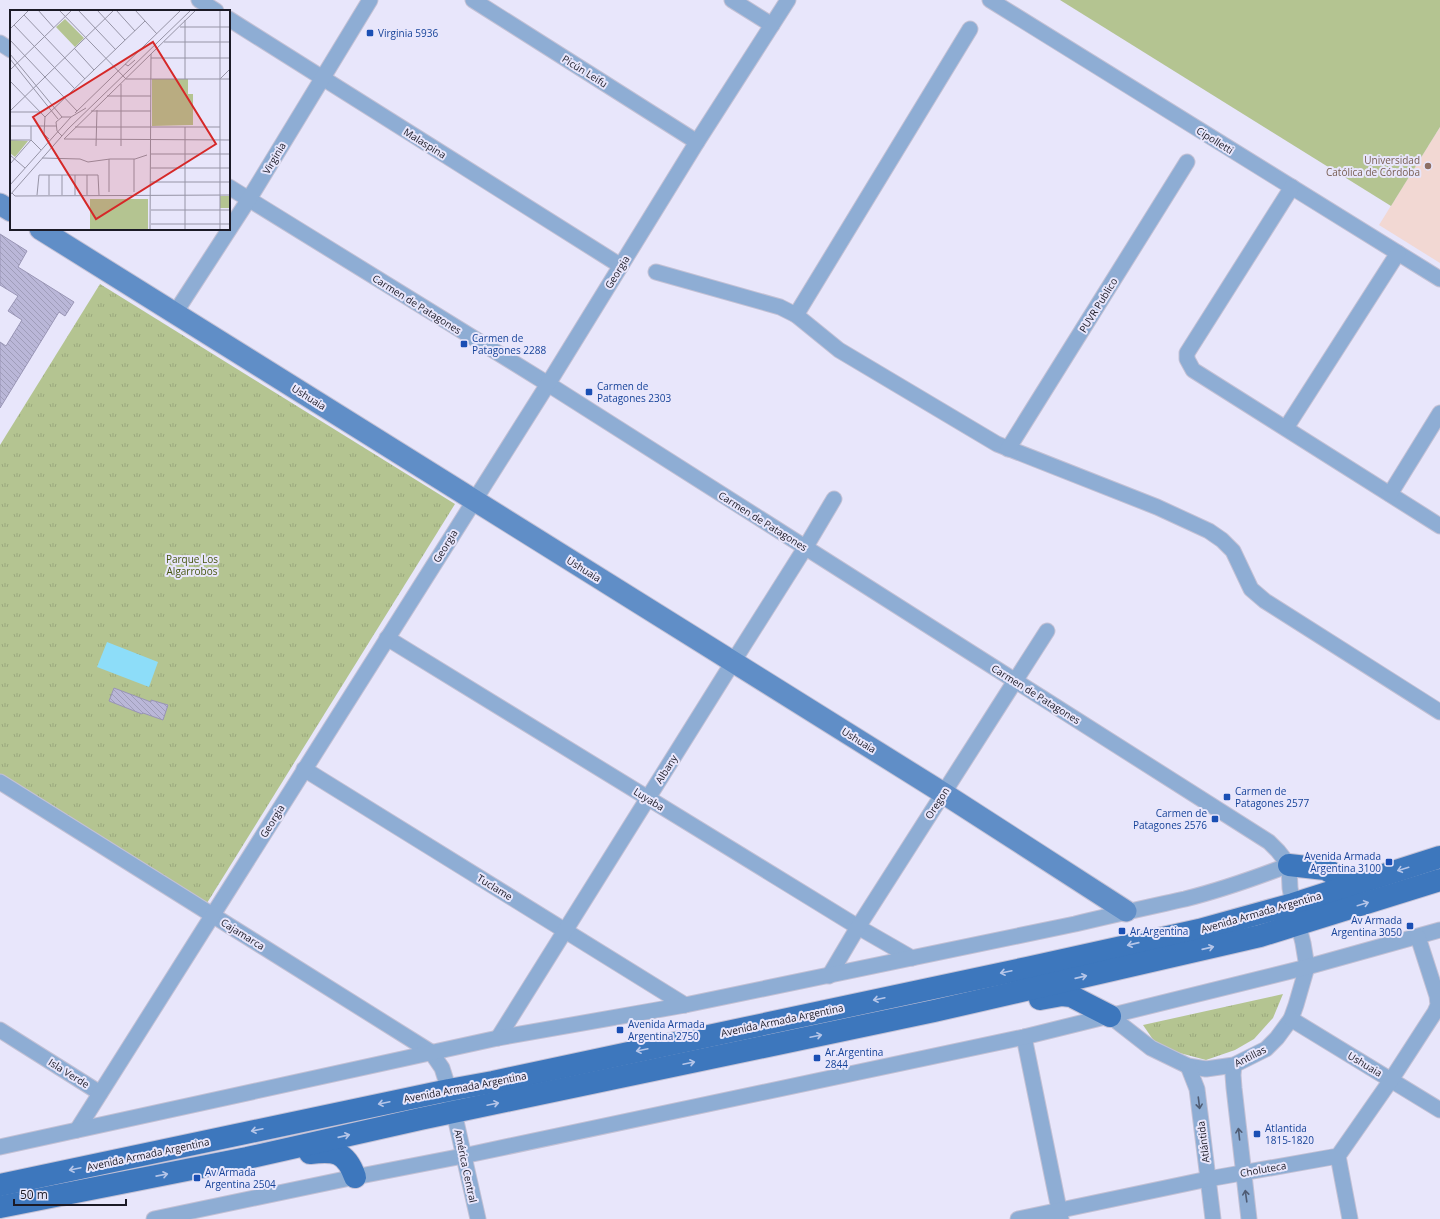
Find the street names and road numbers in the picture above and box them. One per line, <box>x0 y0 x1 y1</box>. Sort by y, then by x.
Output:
street label: Picún Leifu <box>560 52 610 90</box>
street label: Cipolletti <box>1194 123 1236 157</box>
street label: Malaspina <box>401 124 449 162</box>
street label: Virginia <box>259 140 289 176</box>
street label: Georgia <box>601 253 633 291</box>
street label: Carmen de Patagones <box>370 271 464 337</box>
street label: PUVR Publico <box>1076 275 1120 335</box>
street label: Ushuaia <box>289 381 329 413</box>
street label: Carmen de Patagones <box>716 488 810 554</box>
street label: Georgia <box>429 527 461 565</box>
street label: Ushuaia <box>564 553 604 585</box>
street label: Carmen de Patagones <box>989 661 1083 727</box>
street label: Ushuaia <box>839 724 879 756</box>
street label: Albany <box>652 751 681 786</box>
street label: Luyaba <box>631 784 667 814</box>
street label: Oregon <box>922 784 952 822</box>
street label: Georgia <box>256 802 288 840</box>
street label: Tuclame <box>475 871 516 904</box>
street label: Avenida Armada Argentina <box>1199 888 1323 936</box>
street label: Cajamarca <box>218 915 268 953</box>
street label: Avenida Armada Argentina <box>720 1000 844 1040</box>
street label: Antillas <box>1232 1042 1268 1070</box>
street label: Ushuaia <box>1345 1048 1385 1080</box>
street label: Isla Verde <box>46 1055 92 1091</box>
street label: Avenida Armada Argentina <box>402 1068 528 1106</box>
street label: Atlántida <box>1194 1120 1212 1164</box>
street label: América Central <box>451 1128 481 1204</box>
street label: Avenida Armada Argentina <box>86 1134 210 1174</box>
street label: Choluteca <box>1239 1158 1287 1180</box>

